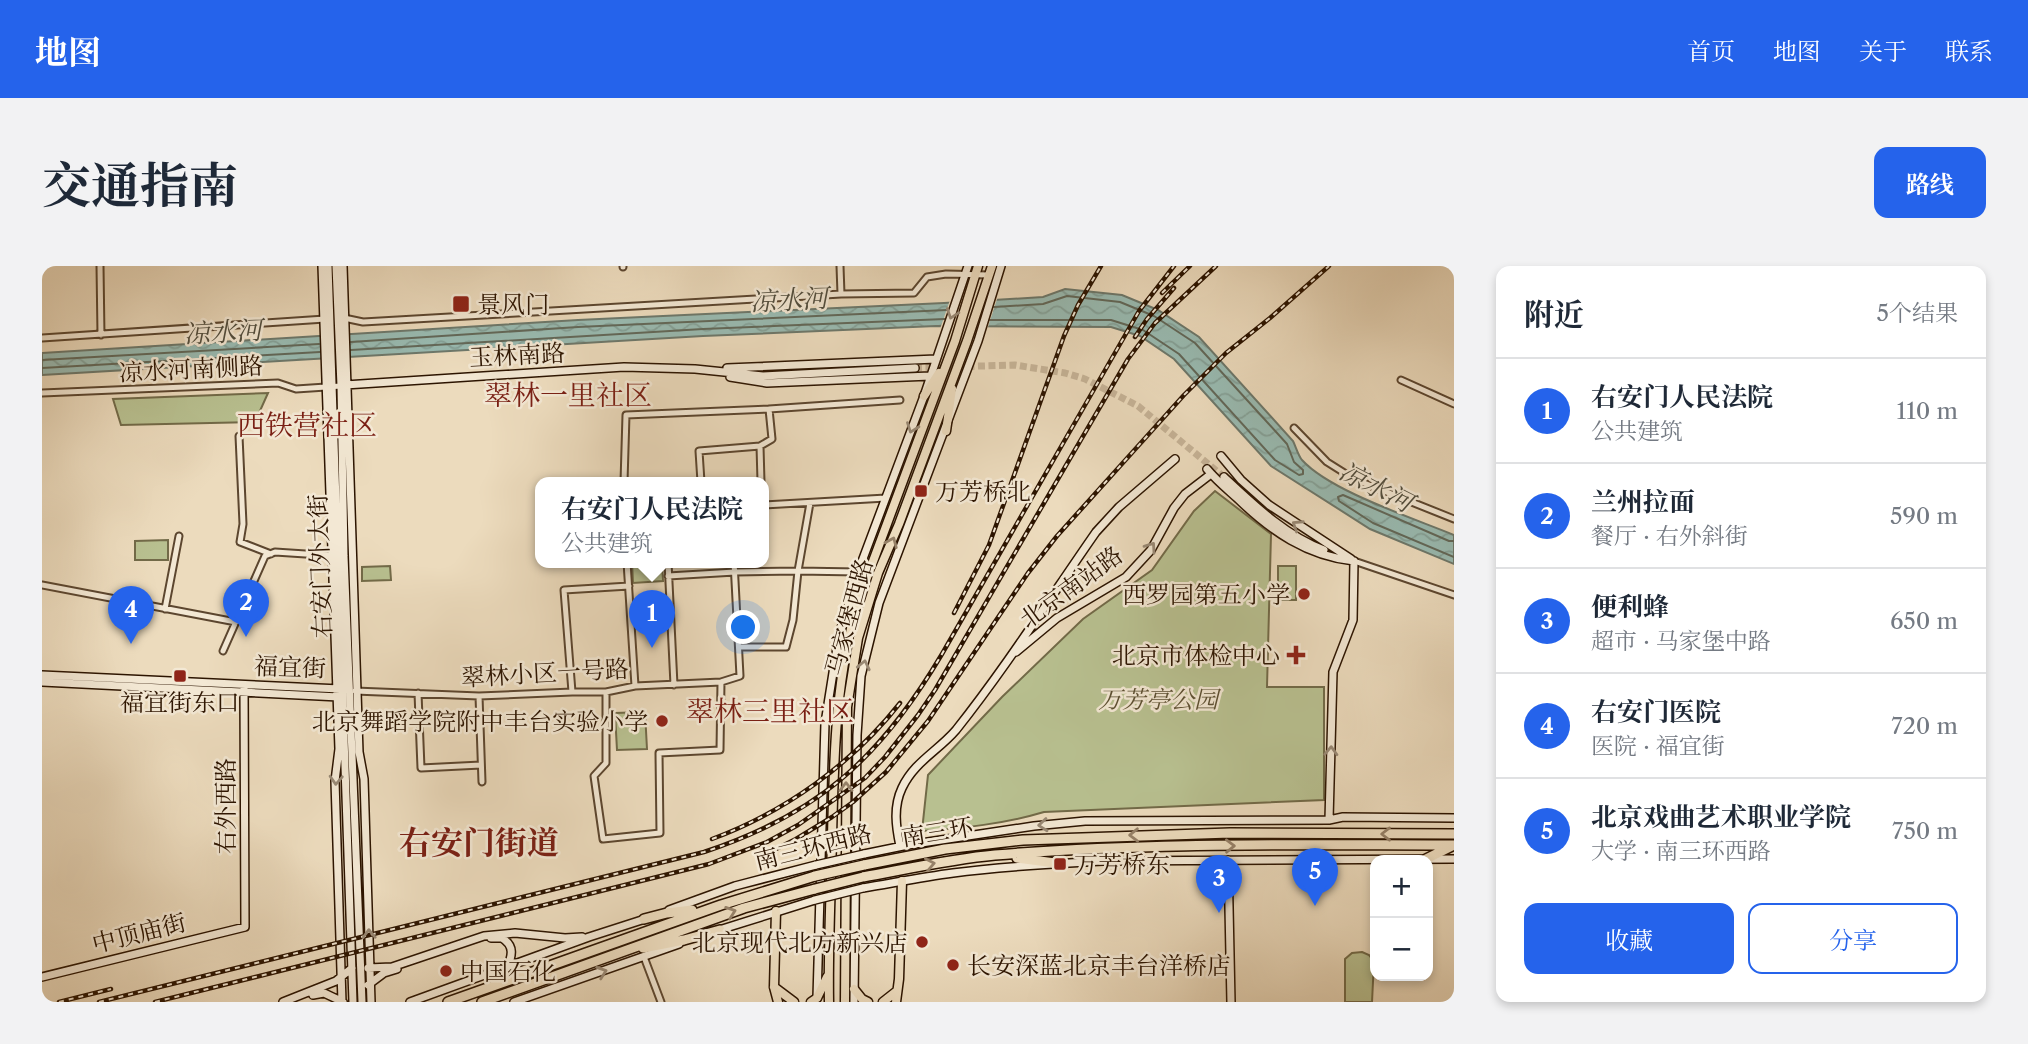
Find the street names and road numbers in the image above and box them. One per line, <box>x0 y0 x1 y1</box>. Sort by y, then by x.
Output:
street label: 玉林南路 <box>468 338 566 372</box>
street label: 凉水河南侧路 <box>118 351 264 387</box>
street label: 右安门外大街 <box>303 494 337 638</box>
street label: 北京南站路 <box>1014 540 1128 634</box>
street label: 马家堡西路 <box>819 555 879 679</box>
street label: 福宜街 <box>254 651 326 683</box>
street label: 翠林小区一号路 <box>460 654 630 692</box>
street label: 右外西路 <box>211 758 240 854</box>
street label: 南三环 <box>899 812 975 852</box>
street label: 南三环西路 <box>751 818 875 876</box>
street label: 中顶庙街 <box>89 907 189 959</box>

